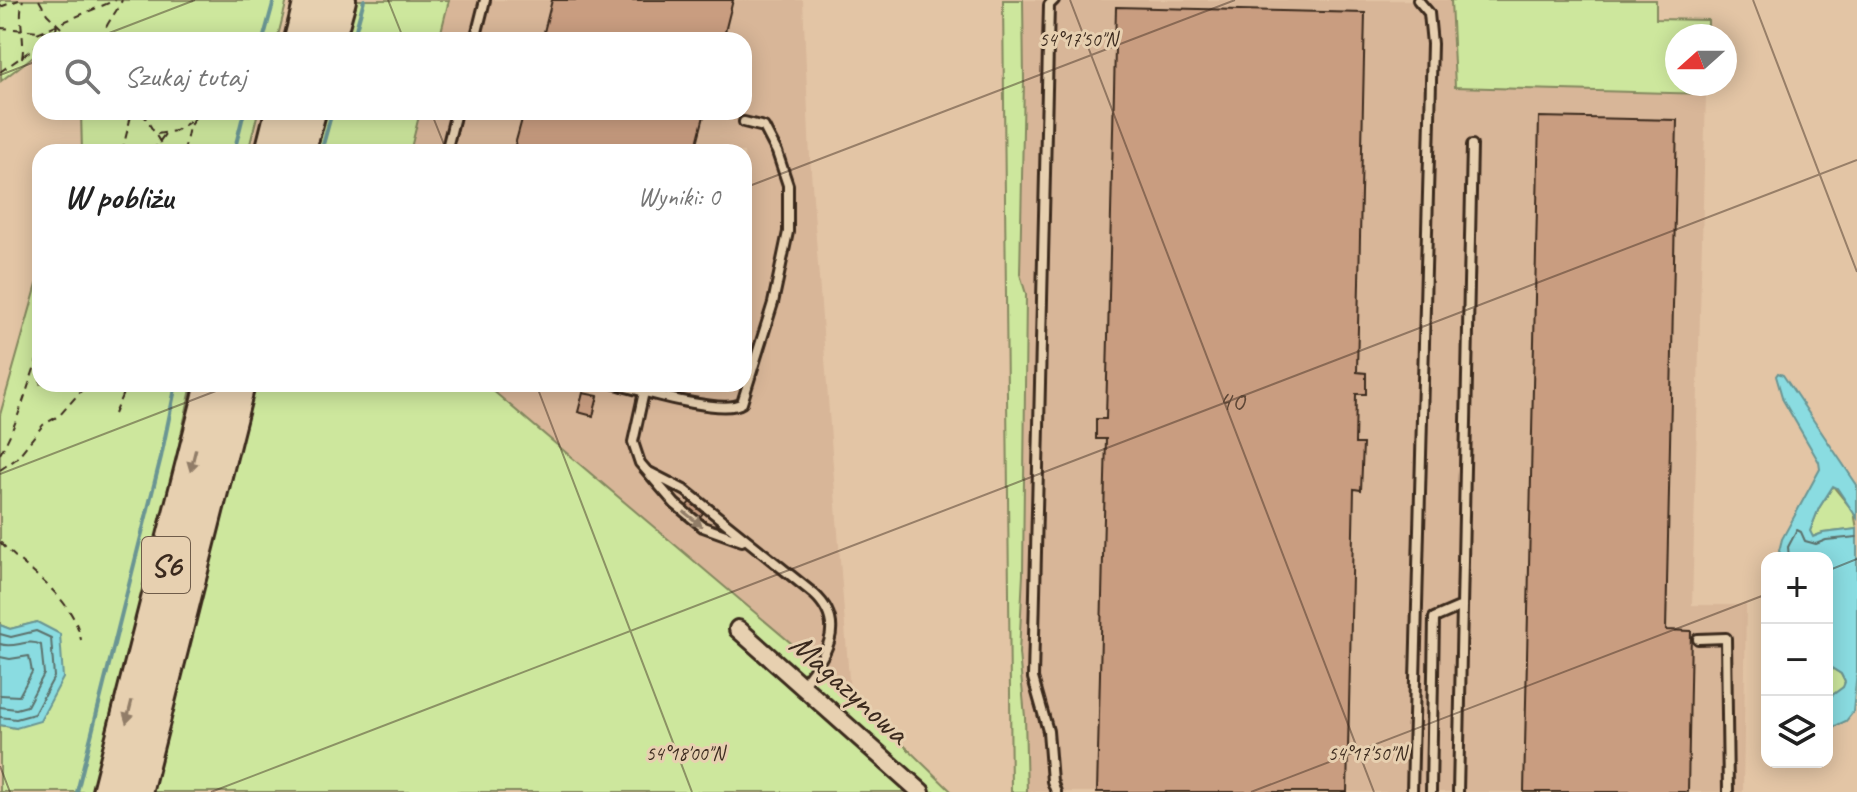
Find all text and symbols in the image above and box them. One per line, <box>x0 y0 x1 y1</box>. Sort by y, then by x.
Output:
north arrow <box>1665 24 1737 96</box>
text: 54°17'50"N <box>1039 27 1120 52</box>
search box <box>32 32 752 120</box>
icon: search <box>60 54 104 98</box>
text: Szukaj tutaj <box>124 57 246 95</box>
text: W pobliżu <box>64 175 173 218</box>
text: Wyniki: 0 <box>638 180 720 213</box>
house number: 40 <box>1218 381 1247 419</box>
one-way arrow <box>186 447 199 472</box>
one-way arrow <box>682 510 703 527</box>
road number: S6 <box>142 537 190 593</box>
map controls <box>1761 552 1833 768</box>
button: + <box>1761 552 1833 624</box>
street label: Magazynowa <box>781 623 921 755</box>
button: − <box>1761 624 1833 696</box>
button: layers <box>1761 696 1833 768</box>
one-way arrow <box>123 699 135 724</box>
text: 54°18'00"N <box>646 741 727 766</box>
text: 54°17'50"N <box>1328 741 1409 766</box>

